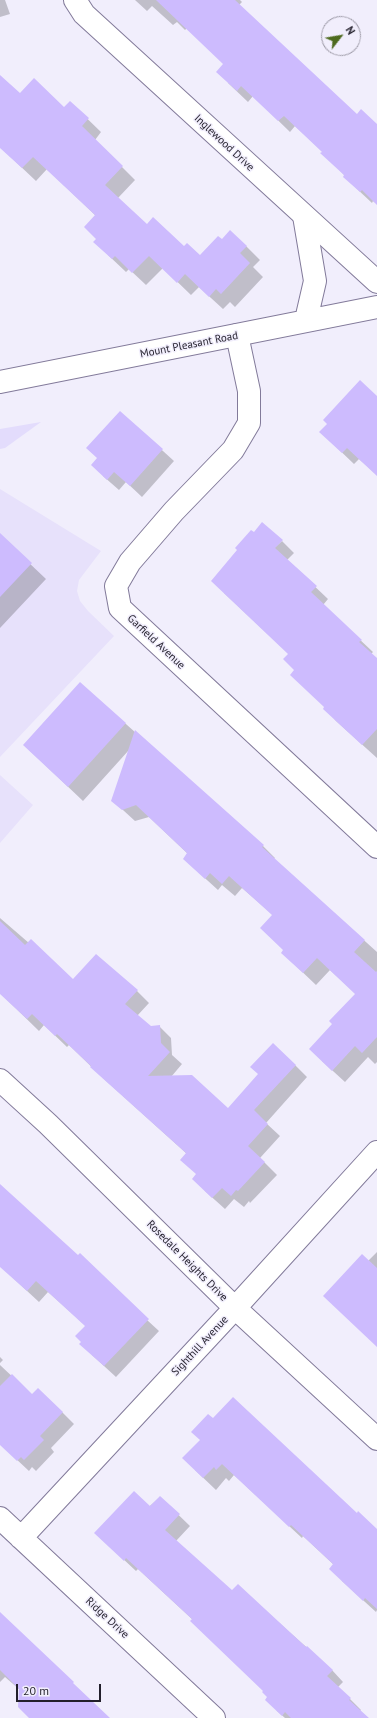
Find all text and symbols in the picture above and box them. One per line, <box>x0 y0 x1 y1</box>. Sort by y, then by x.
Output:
north arrow <box>321 16 361 56</box>
text: N <box>343 24 358 37</box>
street label: Inglewood Drive <box>191 112 257 174</box>
street label: Mount Pleasant Road <box>139 329 239 361</box>
street label: Garfield Avenue <box>124 612 188 672</box>
street label: Rosedale Heights Drive <box>144 1218 230 1304</box>
street label: Sighthill Avenue <box>169 1313 231 1379</box>
street label: Ridge Drive <box>83 1595 131 1641</box>
scale bar <box>18 1676 103 1702</box>
text: 20 m <box>23 1683 49 1698</box>

